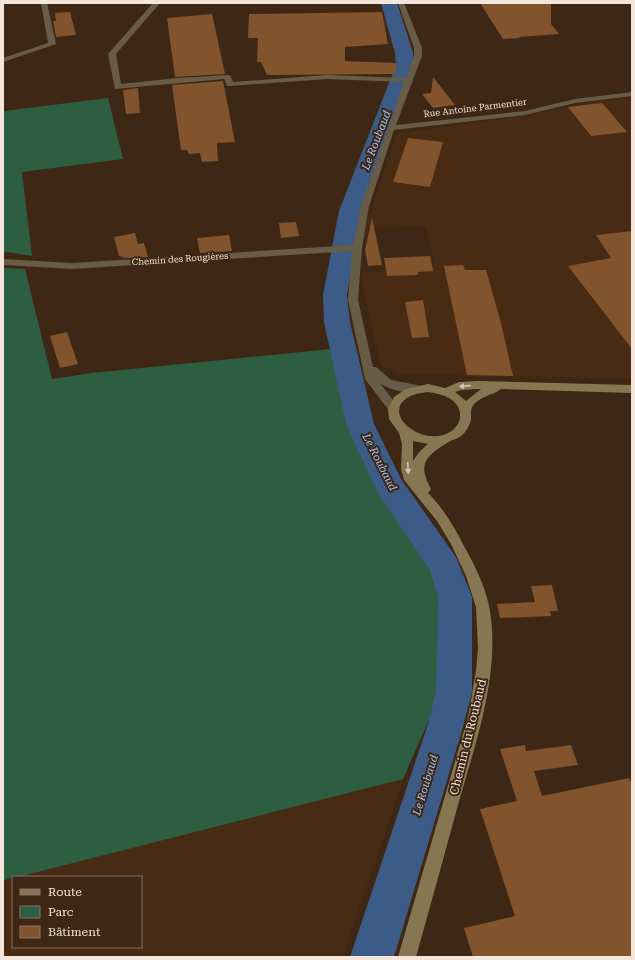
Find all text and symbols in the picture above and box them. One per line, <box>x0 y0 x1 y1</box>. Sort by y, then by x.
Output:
street label: Rue Antoine Parmentier <box>423 97 527 119</box>
water label: Le Roubaud <box>359 109 394 173</box>
street label: Chemin des Rougières <box>131 251 229 267</box>
one-way arrow <box>459 383 471 389</box>
water label: Le Roubaud <box>359 431 400 493</box>
one-way arrow <box>405 462 412 474</box>
street label: Chemin du Roubaud <box>447 677 489 796</box>
water label: Le Roubaud <box>410 753 441 818</box>
legend <box>12 876 142 948</box>
text: Route <box>48 885 82 899</box>
text: Parc <box>48 905 74 919</box>
text: Bâtiment <box>48 925 101 939</box>

